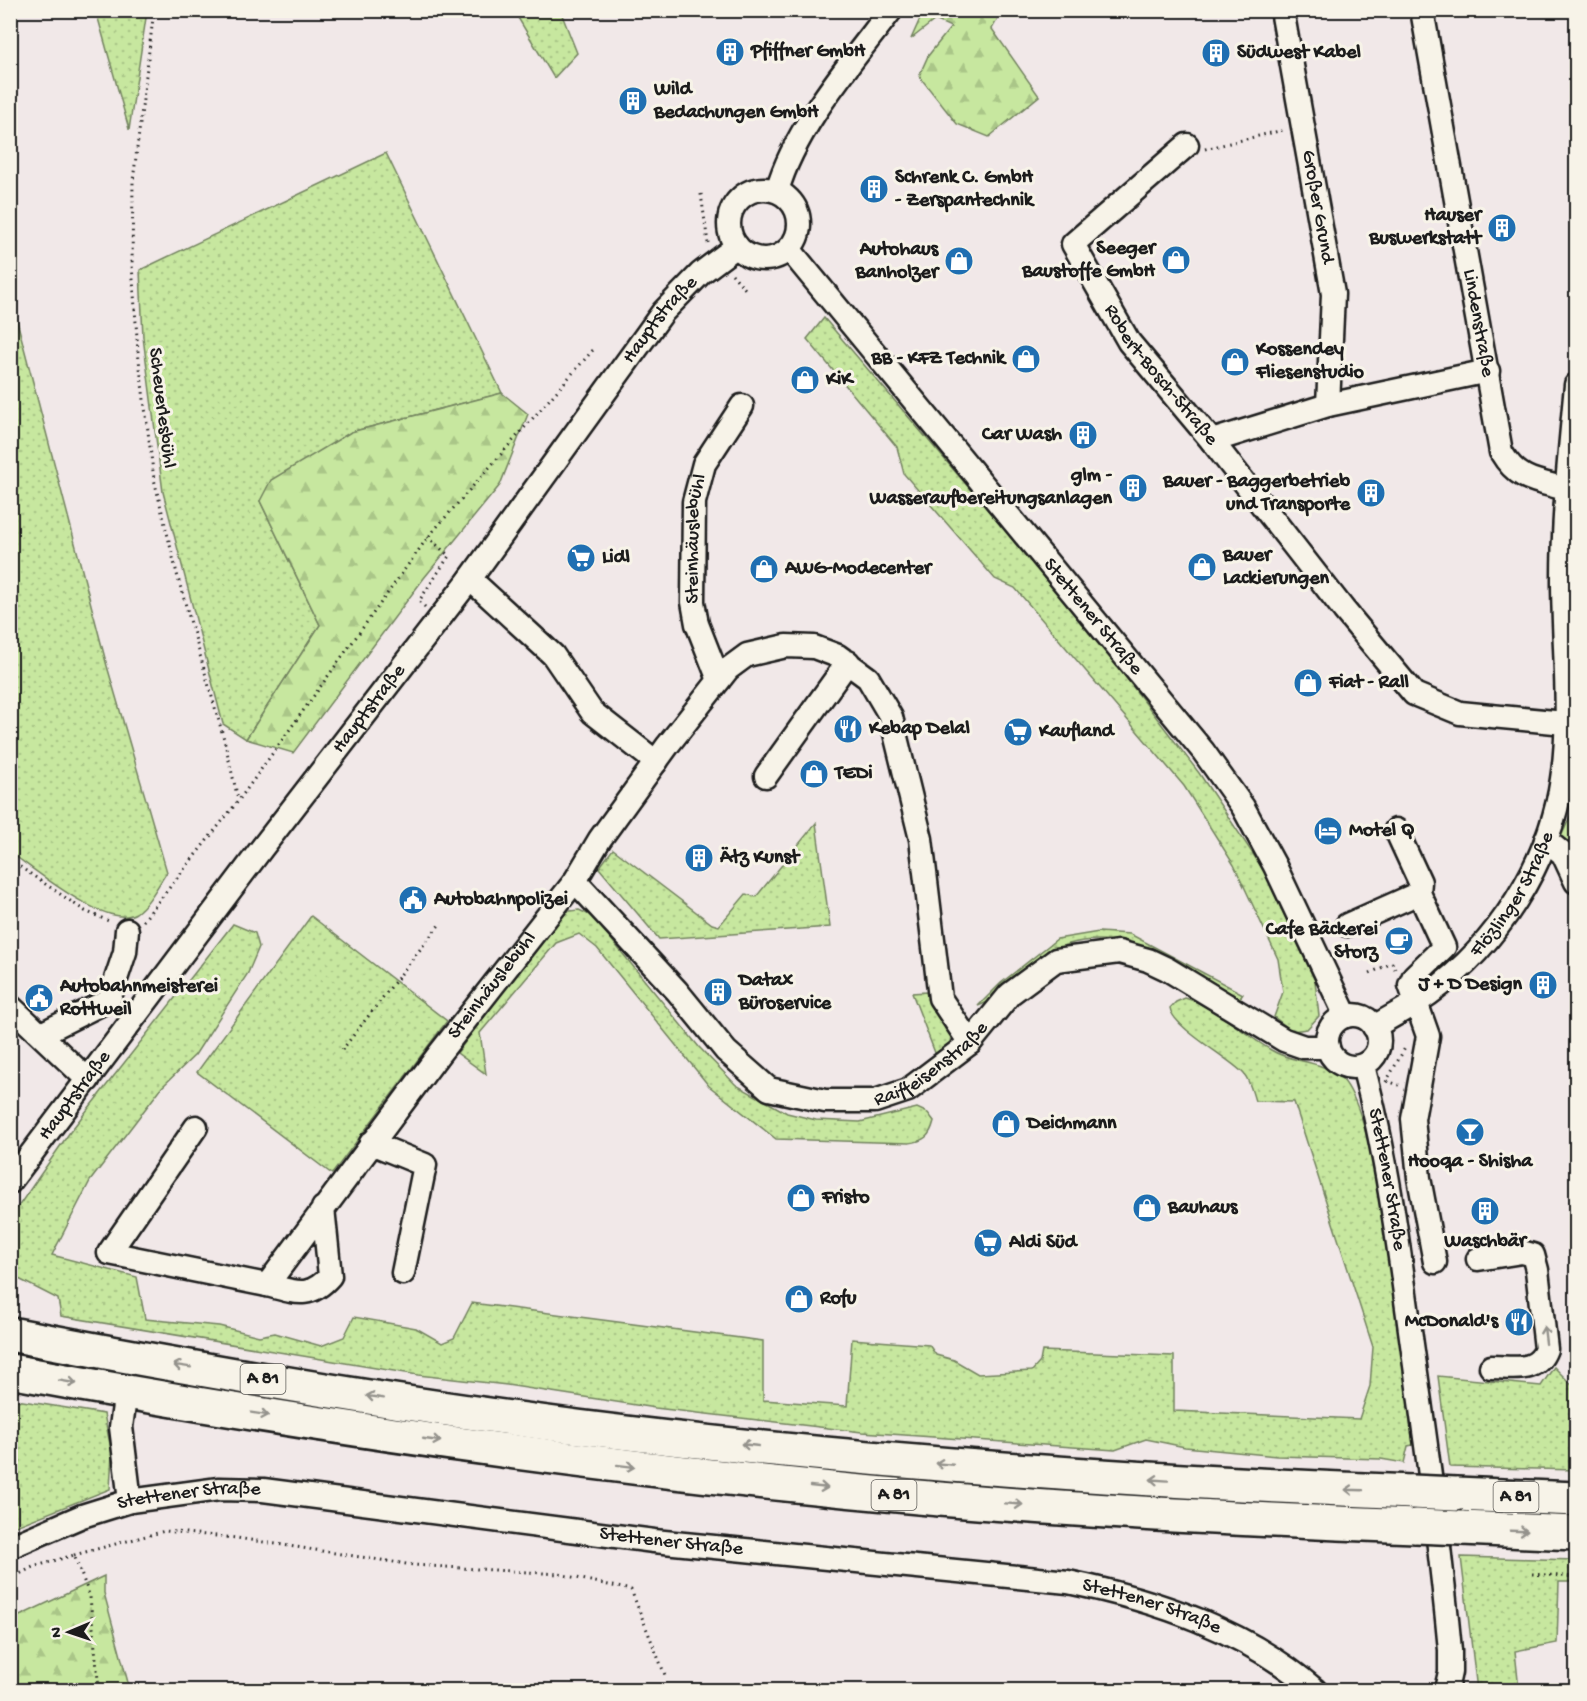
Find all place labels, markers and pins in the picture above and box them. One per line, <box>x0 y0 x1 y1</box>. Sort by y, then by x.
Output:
building icon: Pfiffner GmbH <box>714 36 746 68</box>
building icon: Südwest Kabel <box>1200 37 1232 69</box>
place label: Pfiffner GmbH <box>750 40 866 64</box>
place label: Südwest Kabel <box>1237 42 1361 65</box>
place label: Wild Bedachungen GmbH <box>653 79 819 125</box>
building icon: Wild Bedachungen GmbH <box>617 85 649 117</box>
place label: Schrenk C. GmbH - Zerspantechnik <box>895 167 1035 213</box>
building icon: Schrenk C. GmbH - Zerspantechnik <box>858 173 890 205</box>
place label: Hauser Buswerkstatt <box>1368 205 1483 251</box>
building icon: Hauser Buswerkstatt <box>1486 212 1518 244</box>
place label: Seeger Baustoffe GmbH <box>1021 238 1157 284</box>
place label: Autohaus Banholzer <box>854 239 940 285</box>
shop icon: Seeger Baustoffe GmbH <box>1160 244 1192 276</box>
shop icon: Autohaus Banholzer <box>943 245 975 277</box>
place label: Kossendey Fliesenstudio <box>1255 339 1364 385</box>
shop icon: BB - KFZ Technik <box>1010 343 1042 375</box>
shop icon: Kossendey Fliesenstudio <box>1219 346 1251 378</box>
place label: BB - KFZ Technik <box>871 348 1007 371</box>
shop icon: KiK <box>789 364 821 396</box>
place label: KiK <box>825 369 855 392</box>
building icon: Car Wash <box>1067 419 1099 451</box>
place label: Car Wash <box>981 424 1062 447</box>
place label: glm - Wasseraufbereitungsanlagen <box>868 465 1113 511</box>
place label: Bauer - Baggerbetrieb und Transporte <box>1162 471 1351 517</box>
building icon: glm - Wasseraufbereitungsanlagen <box>1117 472 1149 504</box>
building icon: Bauer - Baggerbetrieb und Transporte <box>1355 477 1387 509</box>
supermarket icon: Lidl <box>565 542 597 574</box>
place label: Bauer Lackierungen <box>1222 545 1329 591</box>
place label: Lidl <box>602 547 630 570</box>
shop icon: Bauer Lackierungen <box>1186 551 1218 583</box>
shop icon: AWG-Modecenter <box>748 553 780 585</box>
place label: AWG-Modecenter <box>784 558 933 581</box>
shop icon: Fiat - Rall <box>1292 667 1324 699</box>
place label: Fiat - Rall <box>1328 672 1410 695</box>
restaurant icon: Kebap Delal <box>832 713 864 745</box>
supermarket icon: Kaufland <box>1002 716 1034 748</box>
place label: Kebap Delal <box>868 718 970 741</box>
place label: Kaufland <box>1038 721 1116 744</box>
shop icon: TEDi <box>798 758 830 790</box>
place label: TEDi <box>833 763 873 786</box>
hotel icon: Motel Q <box>1312 815 1344 847</box>
place label: Motel Q <box>1349 820 1415 843</box>
building icon: Ätz Kunst <box>683 842 715 874</box>
place label: Ätz Kunst <box>719 846 801 870</box>
public building icon: Autobahnpolizei <box>397 884 429 916</box>
place label: Autobahnpolizei <box>433 889 568 912</box>
place label: Cafe Bäckerei Storz <box>1265 919 1379 965</box>
cafe icon: Cafe Bäckerei Storz <box>1383 925 1415 957</box>
building icon: J + D Design <box>1527 969 1559 1001</box>
place label: Datax Büroservice <box>737 970 832 1016</box>
place label: J + D Design <box>1418 974 1522 997</box>
place label: Autobahnmeisterei Rottweil <box>59 976 218 1022</box>
building icon: Datax Büroservice <box>702 976 734 1008</box>
public building icon: Autobahnmeisterei Rottweil <box>23 982 55 1014</box>
shop icon: Deichmann <box>990 1108 1022 1140</box>
place label: Deichmann <box>1025 1113 1117 1136</box>
bar icon: Hooqa - Shisha <box>1454 1116 1486 1148</box>
place label: Hooqa - Shisha <box>1408 1151 1533 1174</box>
shop icon: Fristo <box>785 1182 817 1214</box>
place label: Fristo <box>821 1187 870 1210</box>
shop icon: Bauhaus <box>1131 1192 1163 1224</box>
building icon: Waschbär <box>1469 1195 1501 1227</box>
place label: Bauhaus <box>1167 1197 1239 1220</box>
supermarket icon: Aldi Süd <box>972 1227 1004 1259</box>
place label: Waschbär <box>1443 1231 1528 1254</box>
place label: Aldi Süd <box>1008 1232 1079 1255</box>
shop icon: Rofu <box>783 1283 815 1315</box>
place label: Rofu <box>819 1288 857 1311</box>
restaurant icon: McDonald's <box>1503 1306 1535 1338</box>
place label: McDonald's <box>1405 1311 1500 1334</box>

